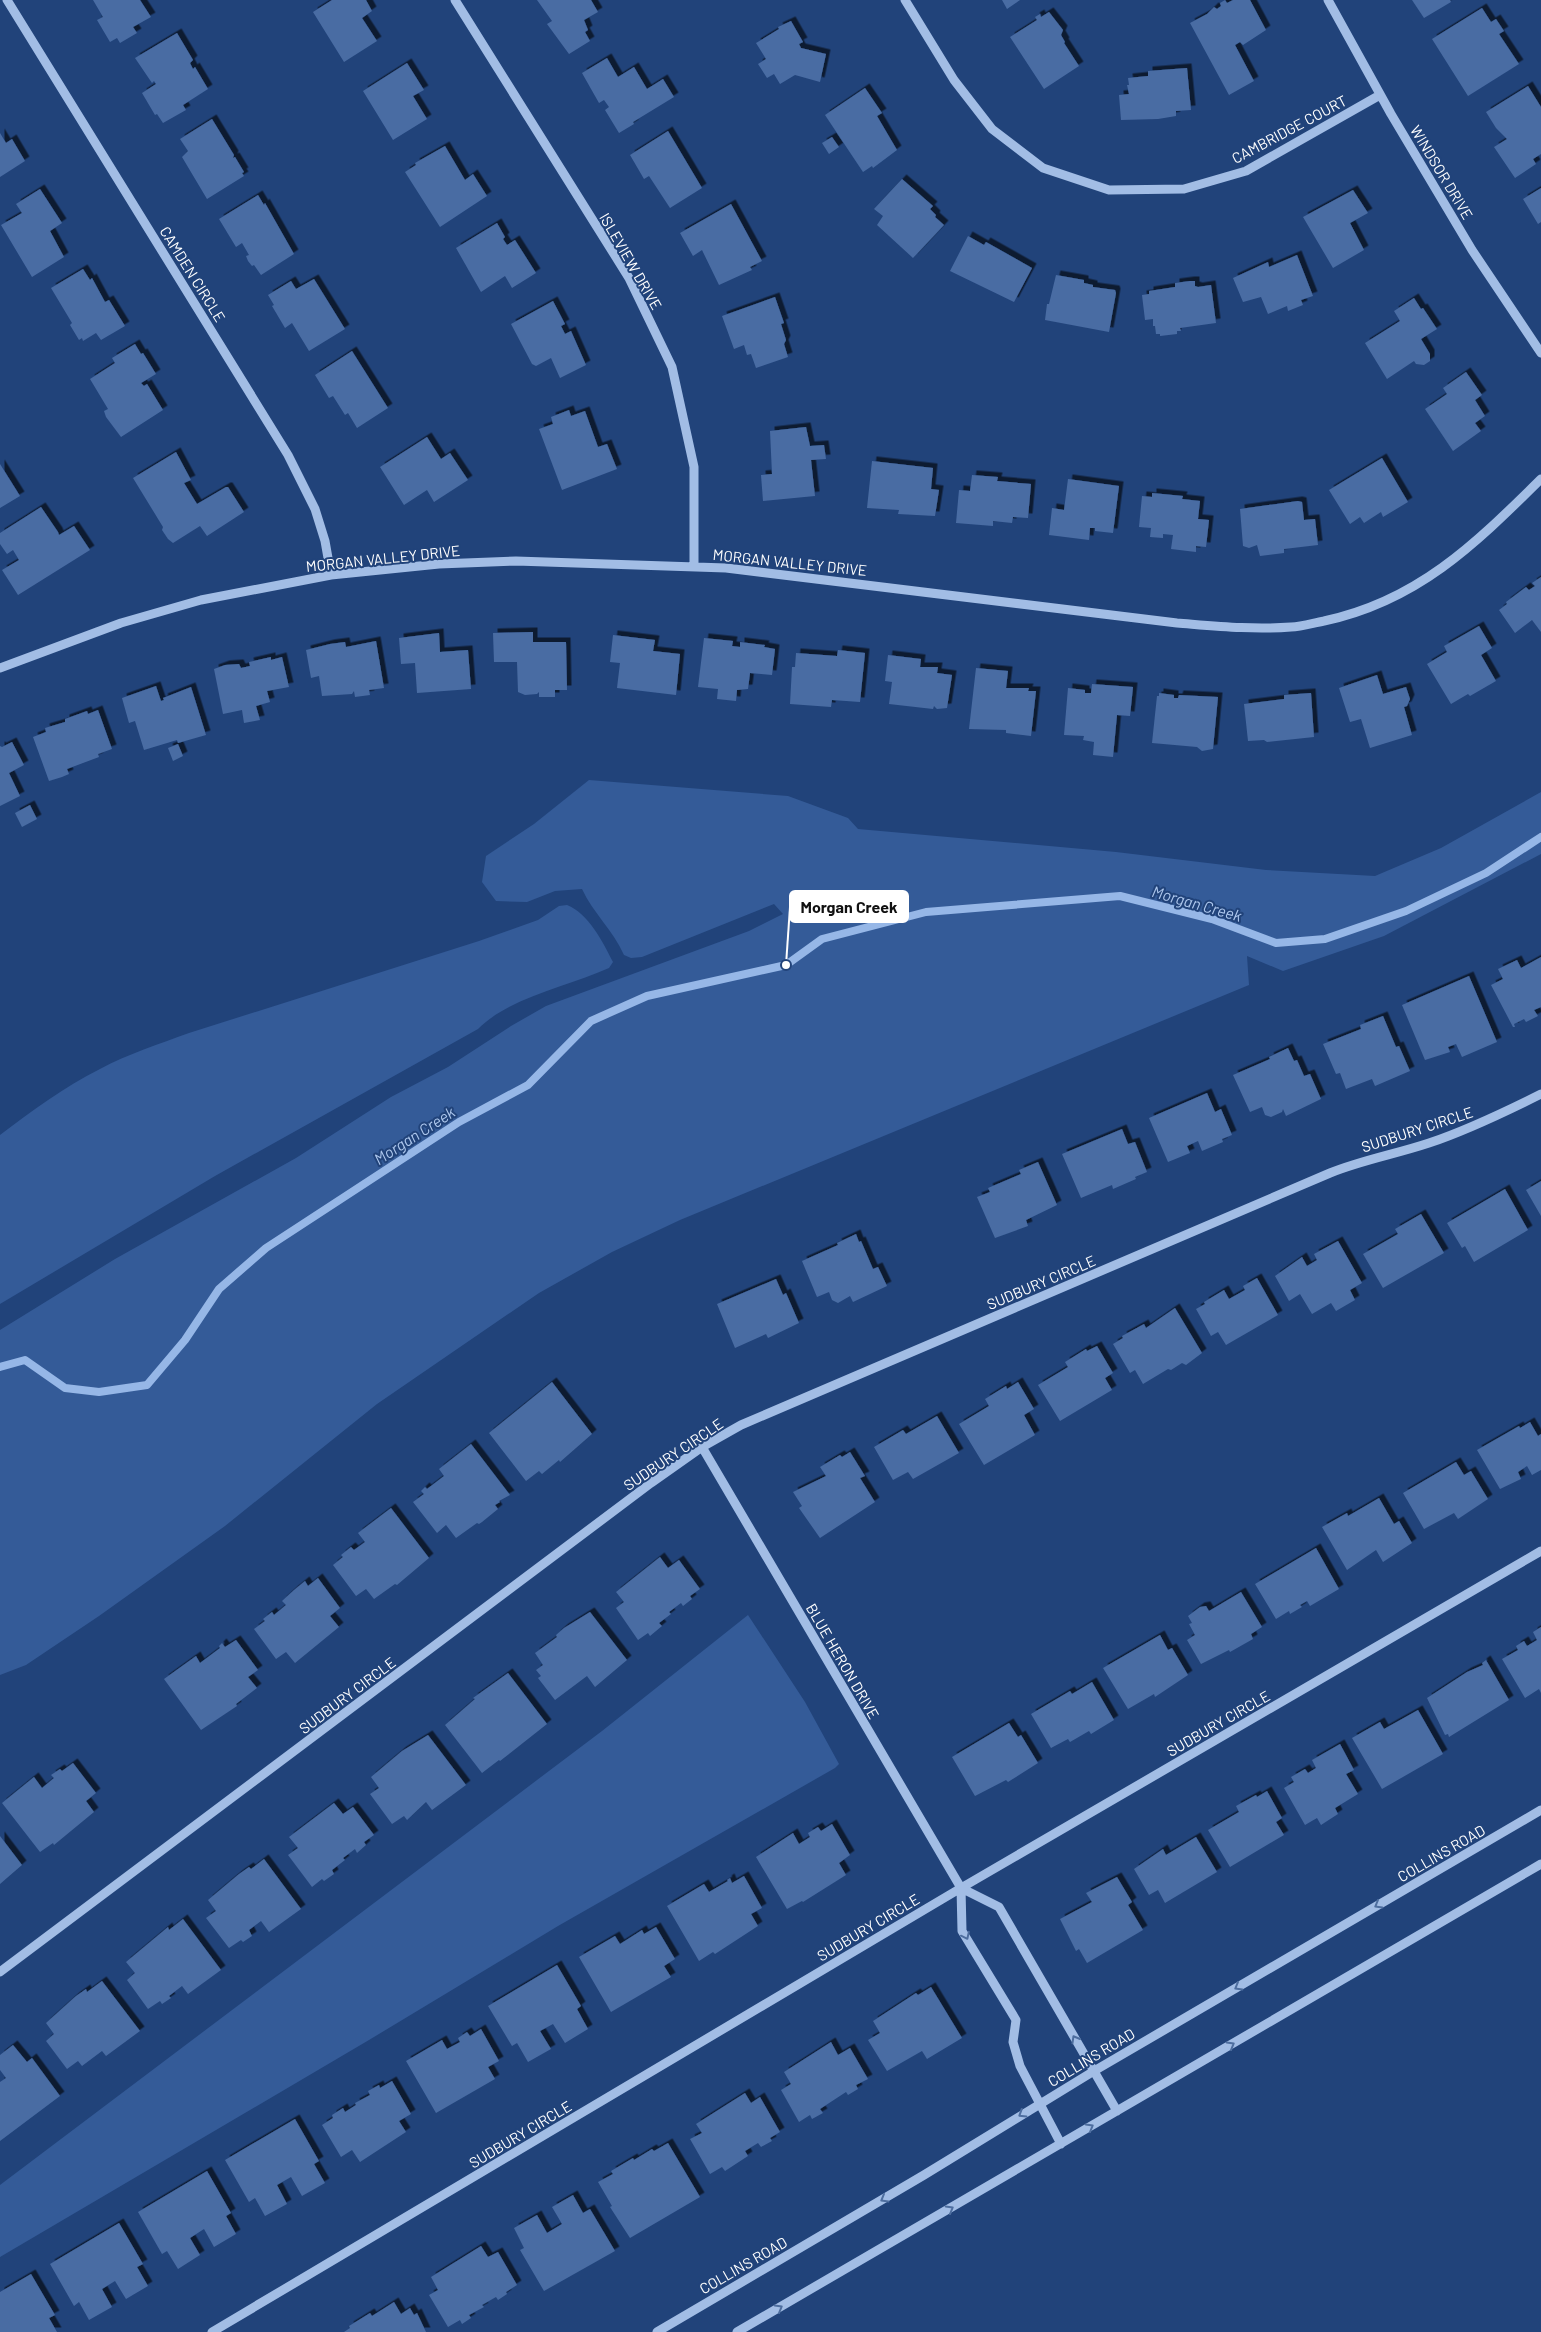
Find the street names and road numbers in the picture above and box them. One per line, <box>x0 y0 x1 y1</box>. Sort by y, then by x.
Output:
street label: CAMBRIDGE COURT <box>1228 91 1350 167</box>
street label: WINDSOR DRIVE <box>1407 122 1477 222</box>
street label: ISLEVIEW DRIVE <box>596 209 666 313</box>
street label: CAMDEN CIRCLE <box>156 223 230 325</box>
street label: MORGAN VALLEY DRIVE <box>305 541 461 575</box>
street label: MORGAN VALLEY DRIVE <box>712 545 868 579</box>
street label: SUDBURY CIRCLE <box>1359 1102 1475 1156</box>
street label: SUDBURY CIRCLE <box>984 1251 1098 1313</box>
street label: SUDBURY CIRCLE <box>620 1414 726 1494</box>
street label: BLUE HERON DRIVE <box>803 1600 883 1722</box>
street label: SUDBURY CIRCLE <box>295 1653 399 1737</box>
street label: SUDBURY CIRCLE <box>1163 1686 1273 1760</box>
street label: COLLINS ROAD <box>1394 1821 1488 1885</box>
street label: SUDBURY CIRCLE <box>814 1889 922 1965</box>
street label: COLLINS ROAD <box>1044 2024 1138 2090</box>
street label: SUDBURY CIRCLE <box>466 2096 574 2172</box>
street label: COLLINS ROAD <box>696 2233 790 2297</box>

